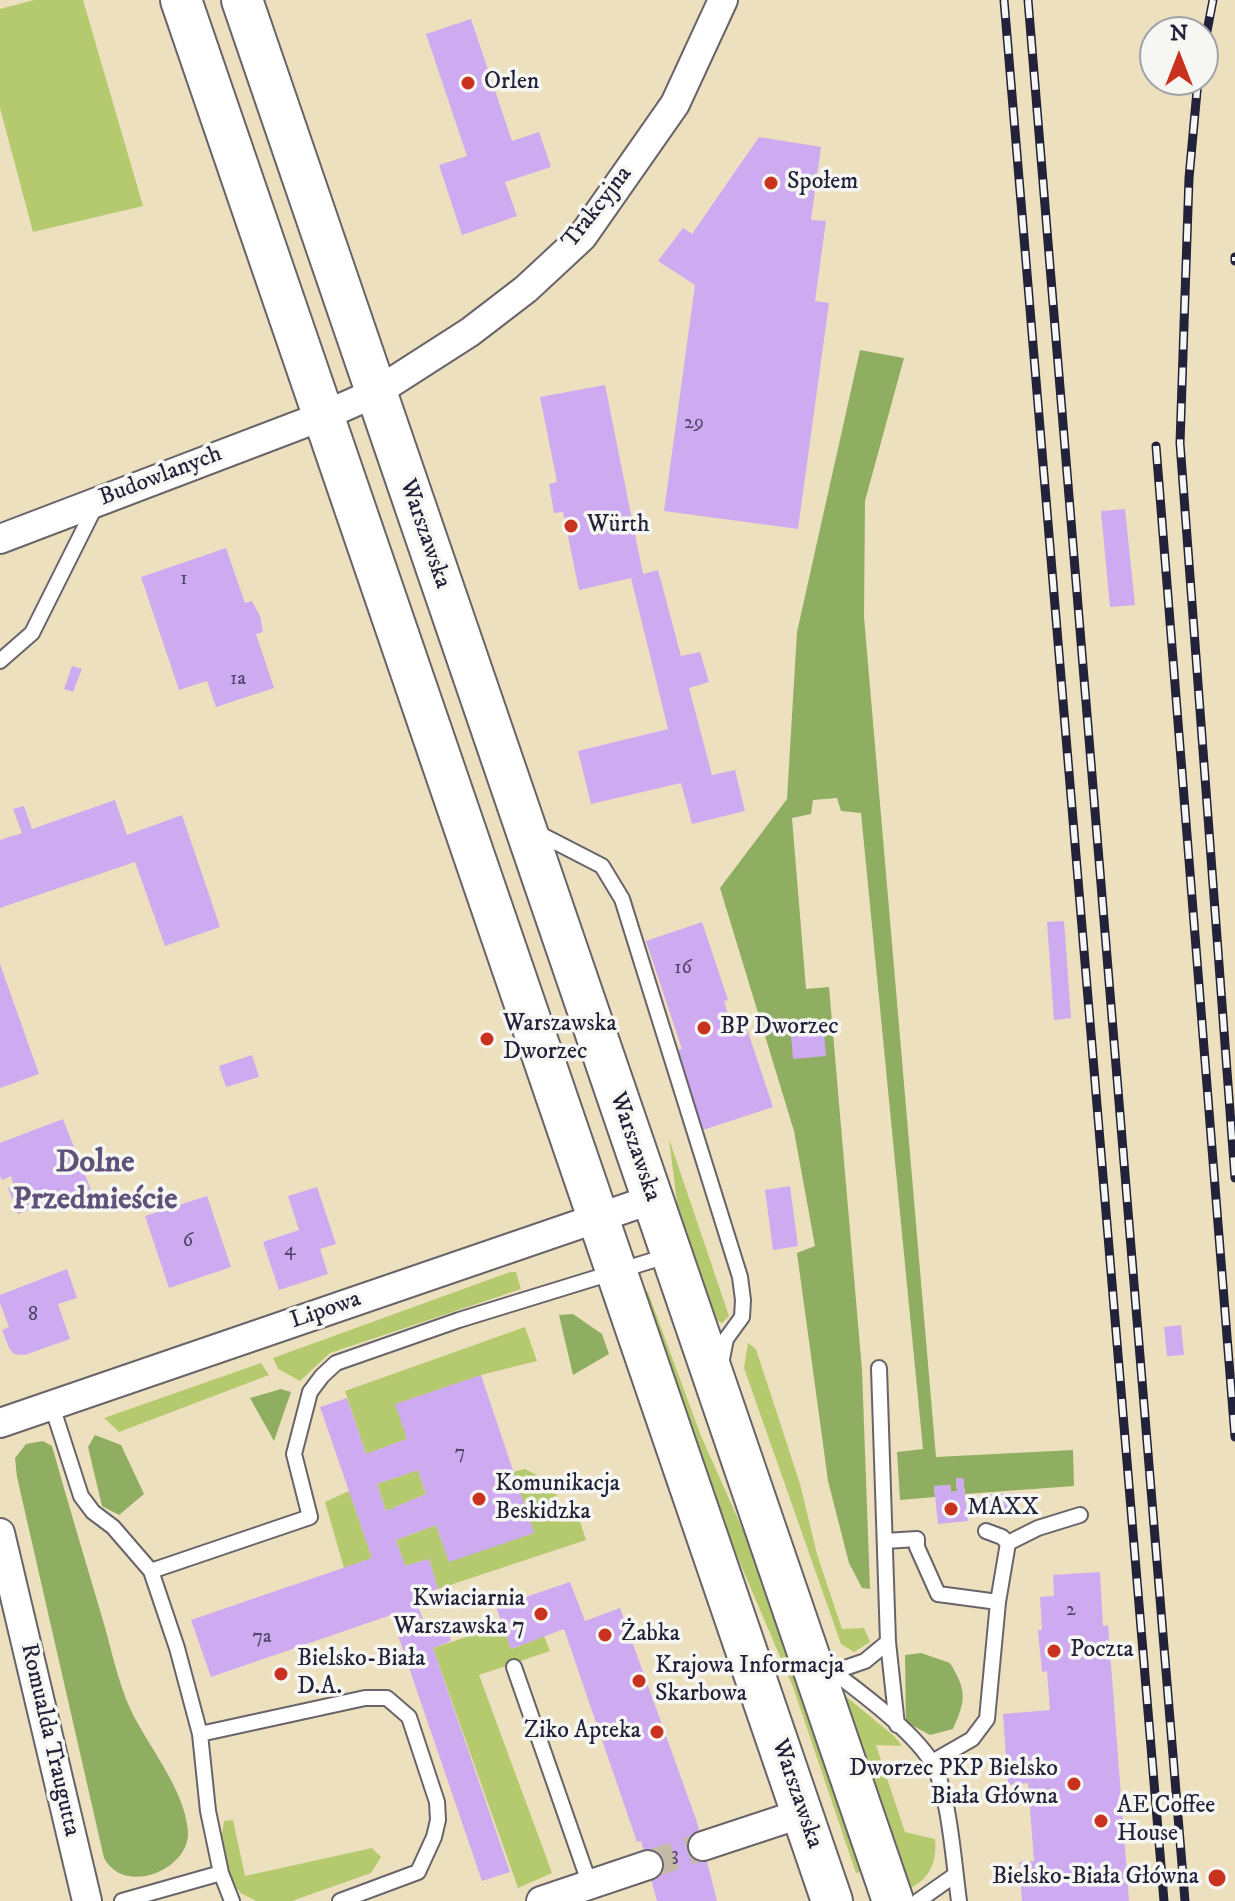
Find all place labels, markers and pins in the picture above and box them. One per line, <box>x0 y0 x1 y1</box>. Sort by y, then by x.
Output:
place label: Orlen <box>484 69 539 97</box>
marker: Orlen <box>459 74 477 92</box>
place label: Społem <box>787 169 858 197</box>
marker: Społem <box>762 174 780 192</box>
place label: Würth <box>587 512 650 540</box>
marker: Würth <box>562 517 580 535</box>
place label: Warszawska Dworzec <box>503 1011 617 1067</box>
place label: BP Dworzec <box>720 1014 838 1042</box>
marker: BP Dworzec <box>695 1019 713 1037</box>
marker: Warszawska Dworzec <box>478 1030 496 1048</box>
place label: Komunikacja Beskidzka <box>495 1471 620 1527</box>
marker: Komunikacja Beskidzka <box>470 1490 488 1508</box>
place label: MAXX <box>967 1495 1039 1523</box>
marker: MAXX <box>942 1500 960 1518</box>
place label: Kwiaciarnia Warszawska 7 <box>394 1586 525 1642</box>
marker: Kwiaciarnia Warszawska 7 <box>532 1605 550 1623</box>
place label: Żabka <box>621 1621 680 1649</box>
marker: Żabka <box>596 1626 614 1644</box>
place label: Poczta <box>1070 1637 1134 1665</box>
marker: Poczta <box>1045 1642 1063 1660</box>
place label: Bielsko-Biała D.A. <box>297 1646 425 1702</box>
place label: Krajowa Informacja Skarbowa <box>655 1653 844 1709</box>
marker: Bielsko-Biała D.A. <box>272 1665 290 1683</box>
marker: Krajowa Informacja Skarbowa <box>630 1672 648 1690</box>
place label: Ziko Apteka <box>524 1718 641 1746</box>
marker: Ziko Apteka <box>648 1723 666 1741</box>
place label: Dworzec PKP Bielsko Biała Główna <box>849 1756 1058 1812</box>
marker: Dworzec PKP Bielsko Biała Główna <box>1065 1775 1083 1793</box>
place label: AE Coffee House <box>1117 1793 1215 1849</box>
marker: AE Coffee House <box>1092 1812 1110 1830</box>
place label: Bielsko-Biała Główna <box>992 1864 1199 1892</box>
marker: Bielsko-Biała Główna <box>1206 1867 1228 1889</box>

